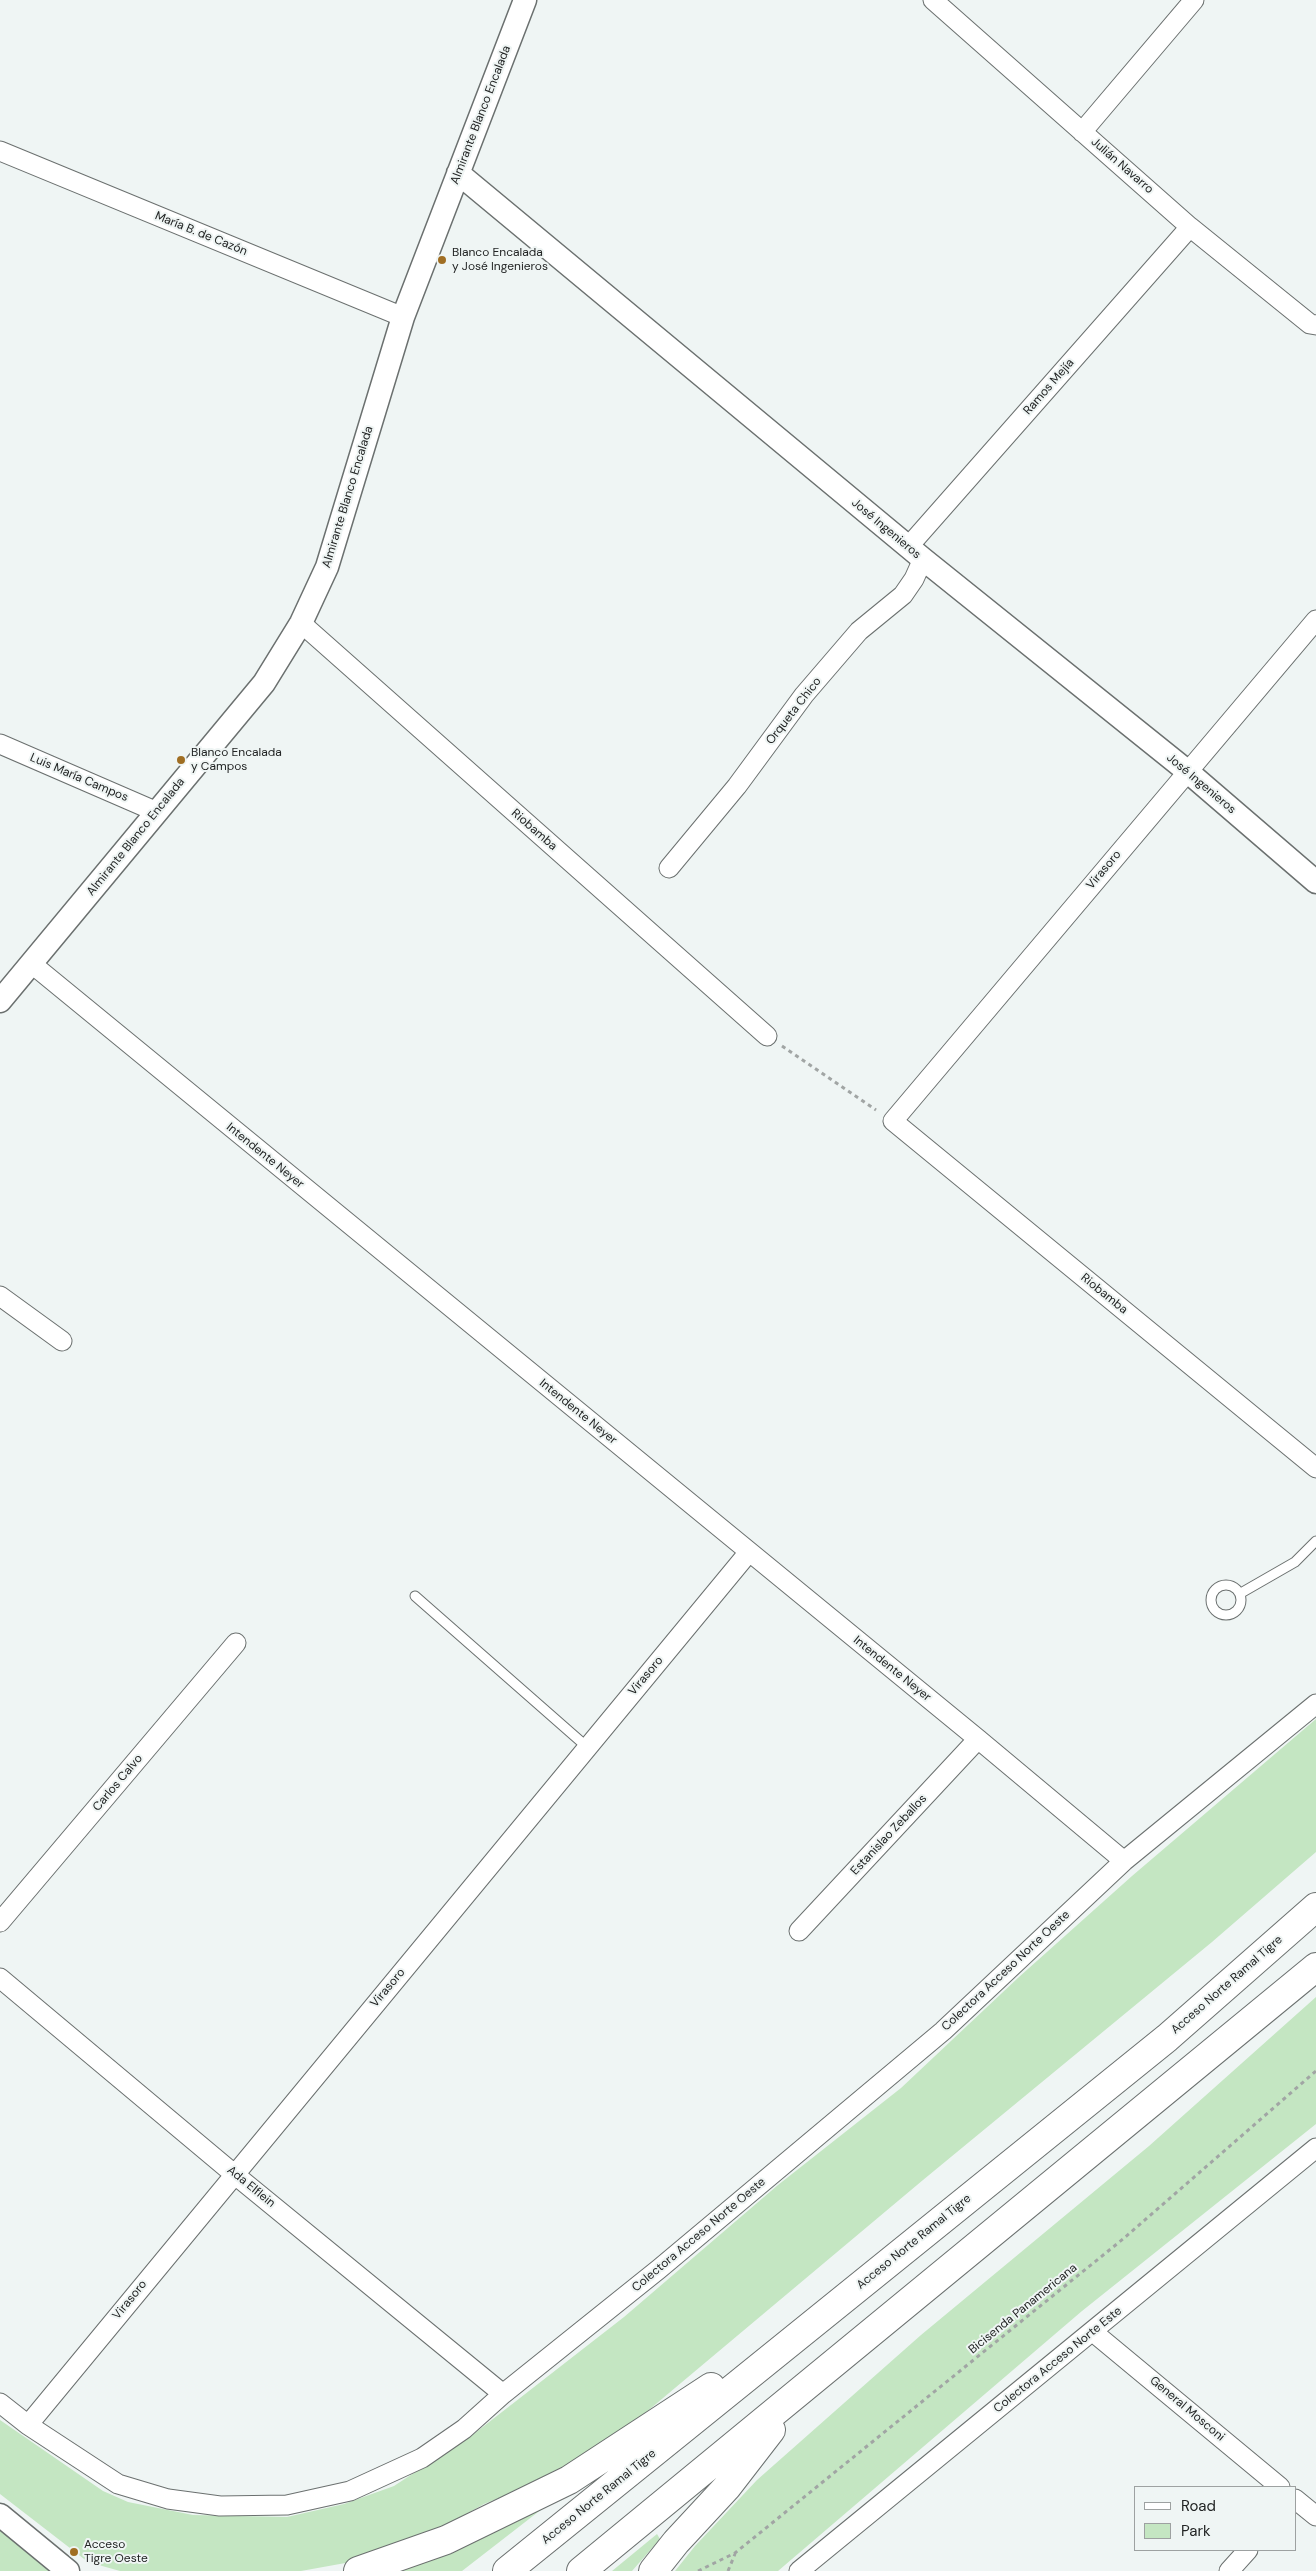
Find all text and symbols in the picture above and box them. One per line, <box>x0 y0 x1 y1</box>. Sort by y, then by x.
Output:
street label: Almirante Blanco Encalada <box>448 44 514 186</box>
street label: Julián Navarro <box>1088 135 1156 197</box>
street label: María B. de Cazón <box>153 209 249 259</box>
place label: Blanco Encalada y José Ingenieros <box>452 246 548 274</box>
marker: Blanco Encalada y José Ingenieros <box>436 254 448 266</box>
street label: Ramos Mejía <box>1021 356 1077 418</box>
street label: Almirante Blanco Encalada <box>320 424 376 570</box>
street label: José Ingenieros <box>848 496 924 562</box>
street label: Orqueta Chico <box>763 675 825 747</box>
place label: Blanco Encalada y Campos <box>191 746 282 774</box>
street label: Luis María Campos <box>28 751 130 805</box>
street label: José Ingenieros <box>1163 751 1239 817</box>
marker: Blanco Encalada y Campos <box>175 754 187 766</box>
street label: Almirante Blanco Encalada <box>84 775 188 899</box>
street label: Riobamba <box>508 806 560 854</box>
street label: Virasoro <box>1084 848 1124 892</box>
street label: Intendente Neyer <box>223 1120 307 1192</box>
street label: Riobamba <box>1078 1271 1130 1317</box>
street label: Intendente Neyer <box>536 1376 620 1448</box>
street label: Intendente Neyer <box>850 1633 934 1705</box>
street label: Virasoro <box>626 1654 666 1698</box>
street label: Carlos Calvo <box>90 1752 146 1814</box>
street label: Estanislao Zeballos <box>848 1792 930 1878</box>
street label: Colectora Acceso Norte Oeste <box>939 1908 1073 2034</box>
street label: Acceso Norte Ramal Tigre <box>1168 1933 1286 2037</box>
street label: Virasoro <box>368 1966 408 2010</box>
street label: Ada Elflein <box>224 2163 278 2211</box>
street label: Colectora Acceso Norte Oeste <box>629 2175 769 2295</box>
street label: Acceso Norte Ramal Tigre <box>854 2191 974 2293</box>
street label: Bicisenda Panamericana <box>966 2261 1080 2357</box>
street label: Virasoro <box>110 2277 150 2323</box>
street label: Colectora Acceso Norte Este <box>991 2304 1125 2416</box>
street label: General Mosconi <box>1147 2373 1227 2445</box>
street label: Acceso Norte Ramal Tigre <box>539 2446 659 2548</box>
legend <box>1134 2486 1296 2551</box>
text: Road <box>1181 2496 1216 2516</box>
text: Park <box>1181 2521 1211 2541</box>
place label: Acceso Tigre Oeste <box>84 2538 148 2566</box>
marker: Acceso Tigre Oeste <box>68 2546 80 2558</box>

